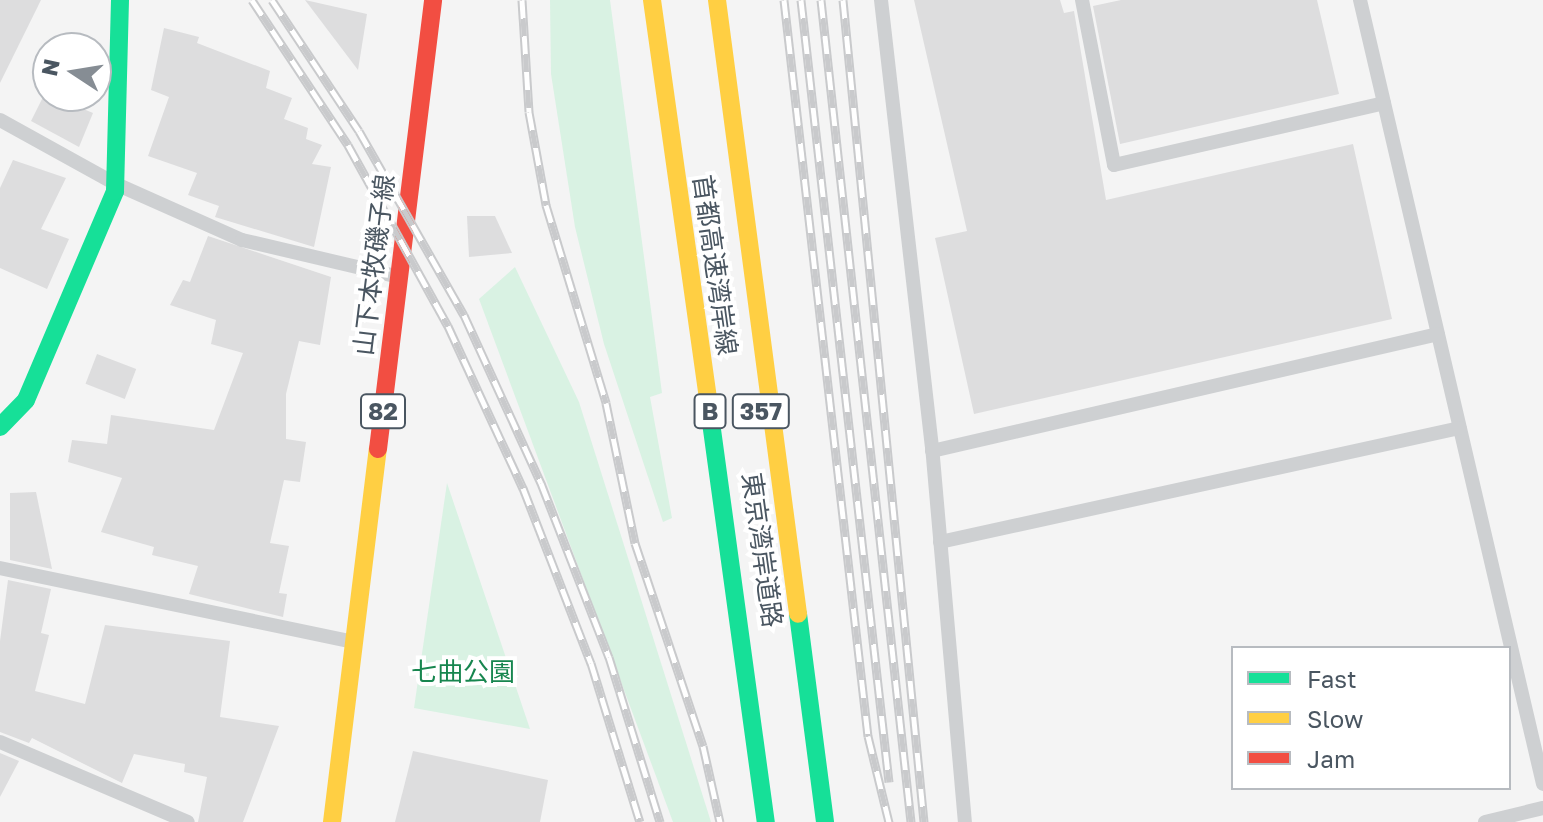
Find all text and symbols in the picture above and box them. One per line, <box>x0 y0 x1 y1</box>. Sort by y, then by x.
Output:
north arrow <box>32 32 112 112</box>
text: N <box>35 56 65 78</box>
street label: 山下本牧磯子線 <box>347 173 401 357</box>
street label: 首都高速湾岸線 <box>687 173 743 357</box>
road number: 82 <box>359 391 407 431</box>
road number: B <box>692 391 728 431</box>
road number: 357 <box>731 391 791 431</box>
street label: 東京湾岸道路 <box>736 471 788 629</box>
legend <box>1231 646 1511 790</box>
park label: 七曲公園 <box>411 656 515 688</box>
text: Fast <box>1307 664 1357 693</box>
text: Slow <box>1307 704 1363 733</box>
text: Jam <box>1307 744 1355 773</box>

